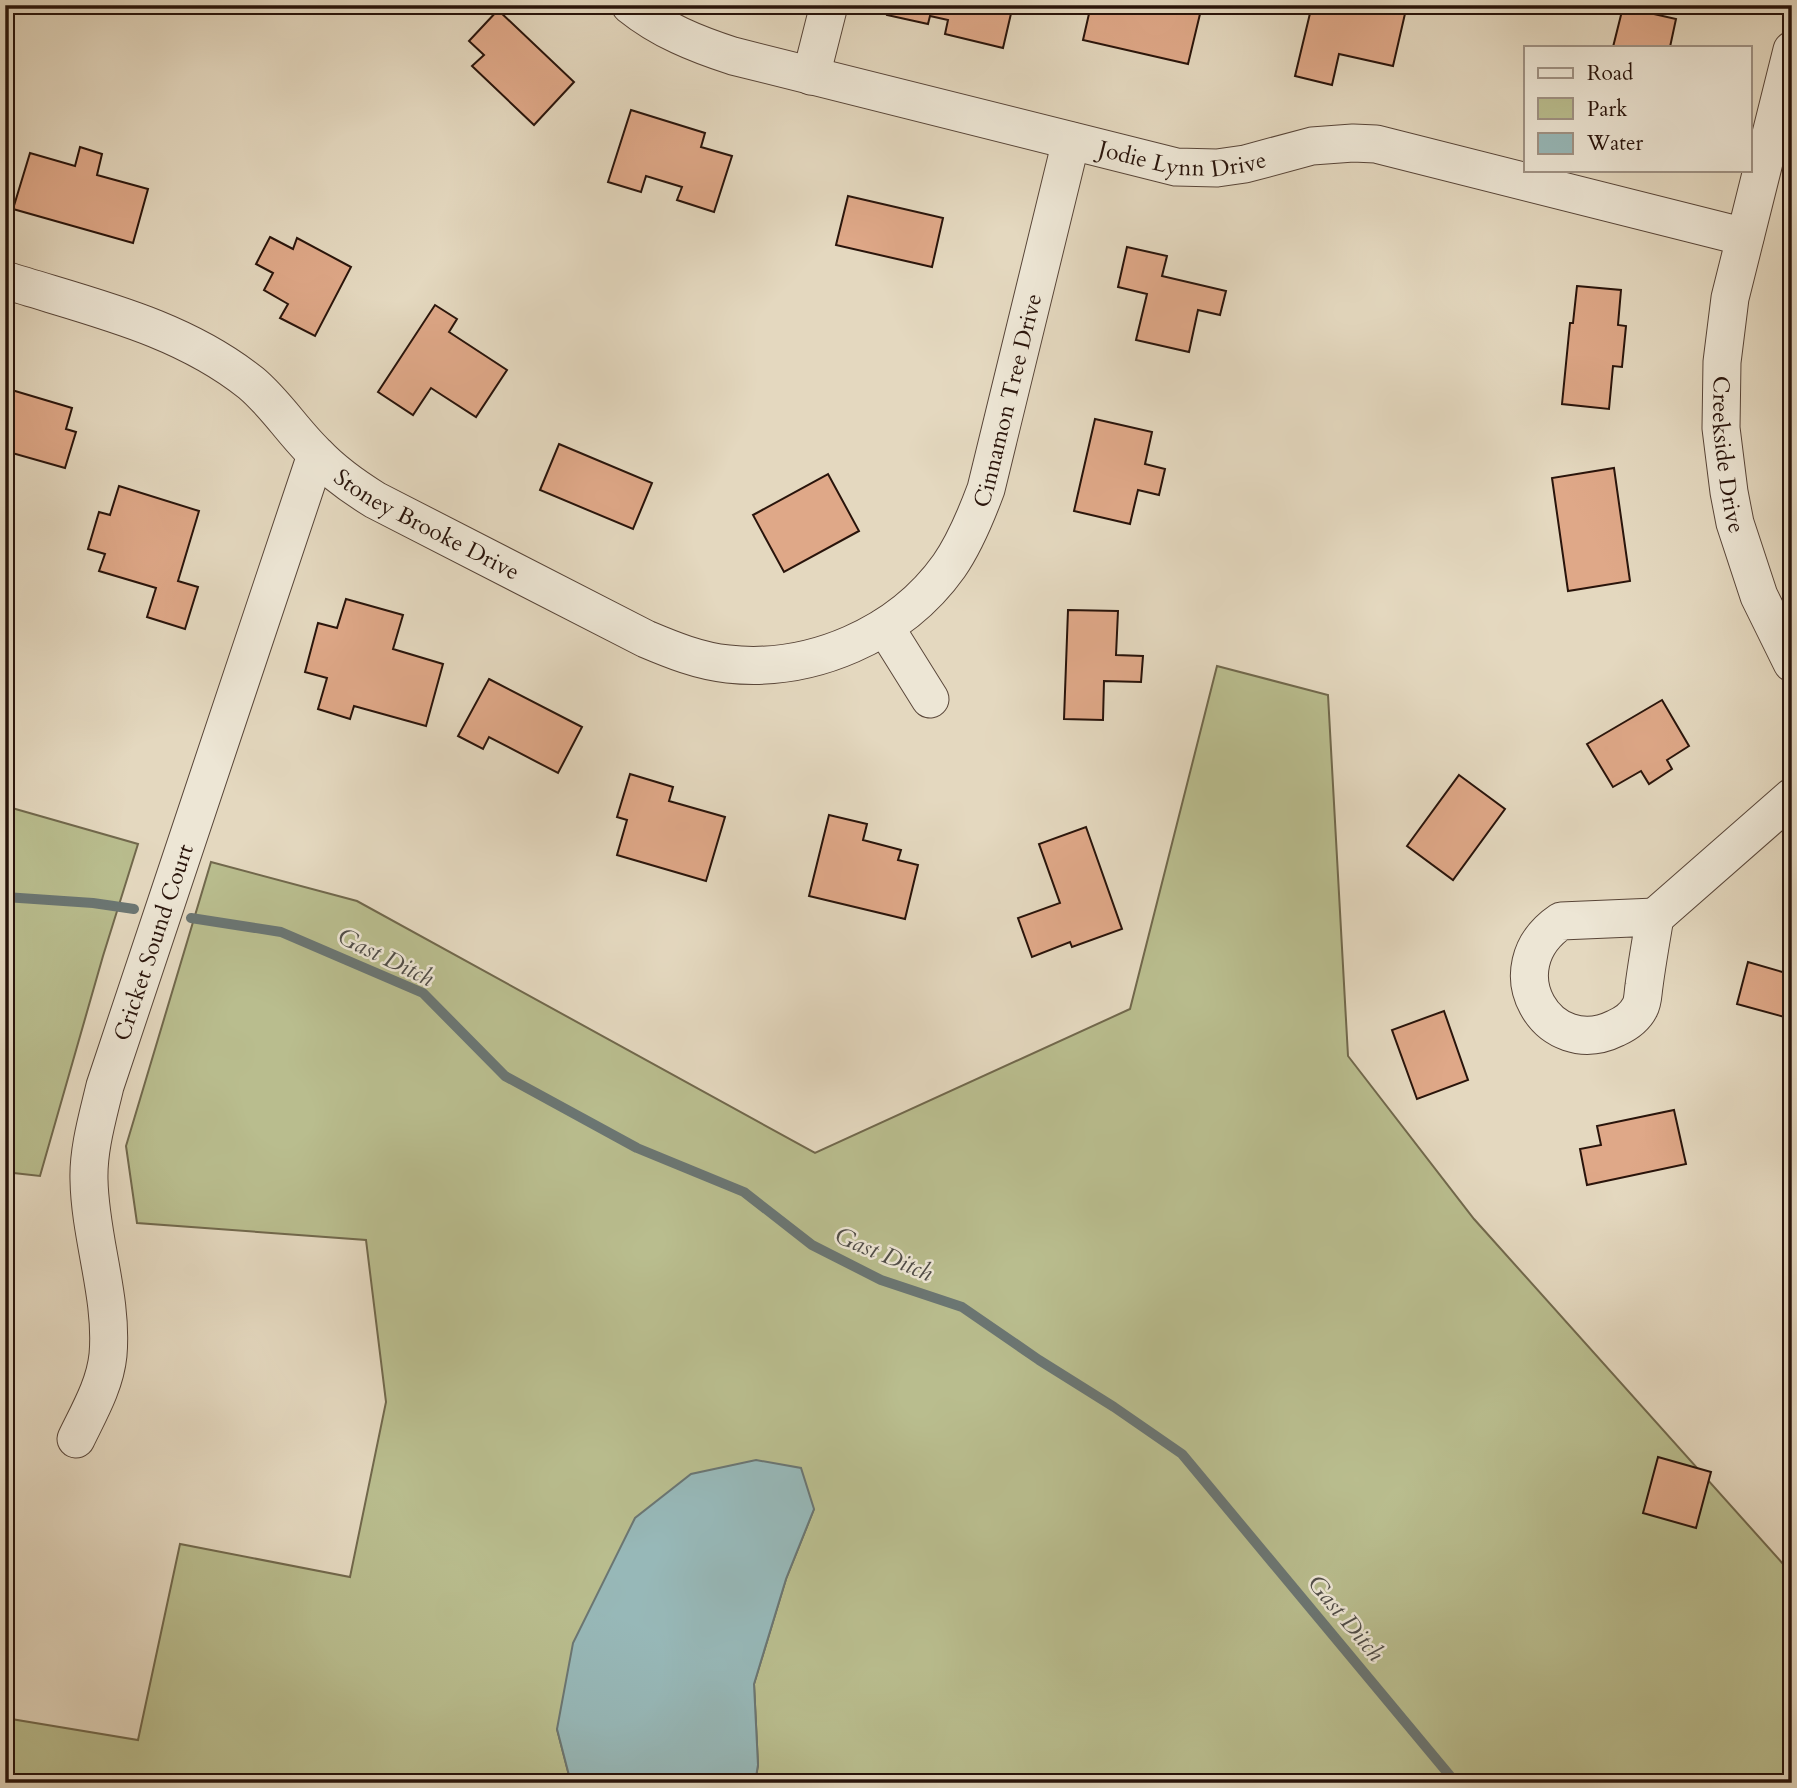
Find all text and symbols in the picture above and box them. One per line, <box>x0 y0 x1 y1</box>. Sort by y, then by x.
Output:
legend <box>1524 46 1752 172</box>
text: Road <box>1587 59 1633 88</box>
text: Park <box>1587 95 1628 124</box>
text: Water <box>1586 129 1643 158</box>
street label: Jodie Lynn Drive <box>1092 132 1270 185</box>
street label: Cinnamon Tree Drive <box>965 290 1049 512</box>
street label: Creekside Drive <box>1704 376 1752 537</box>
street label: Stoney Brooke Drive <box>327 462 525 587</box>
street label: Cricket Sound Court <box>106 840 201 1045</box>
water label: Gast Ditch <box>332 920 440 995</box>
water label: Gast Ditch <box>830 1219 938 1290</box>
water label: Gast Ditch <box>1300 1568 1392 1669</box>

